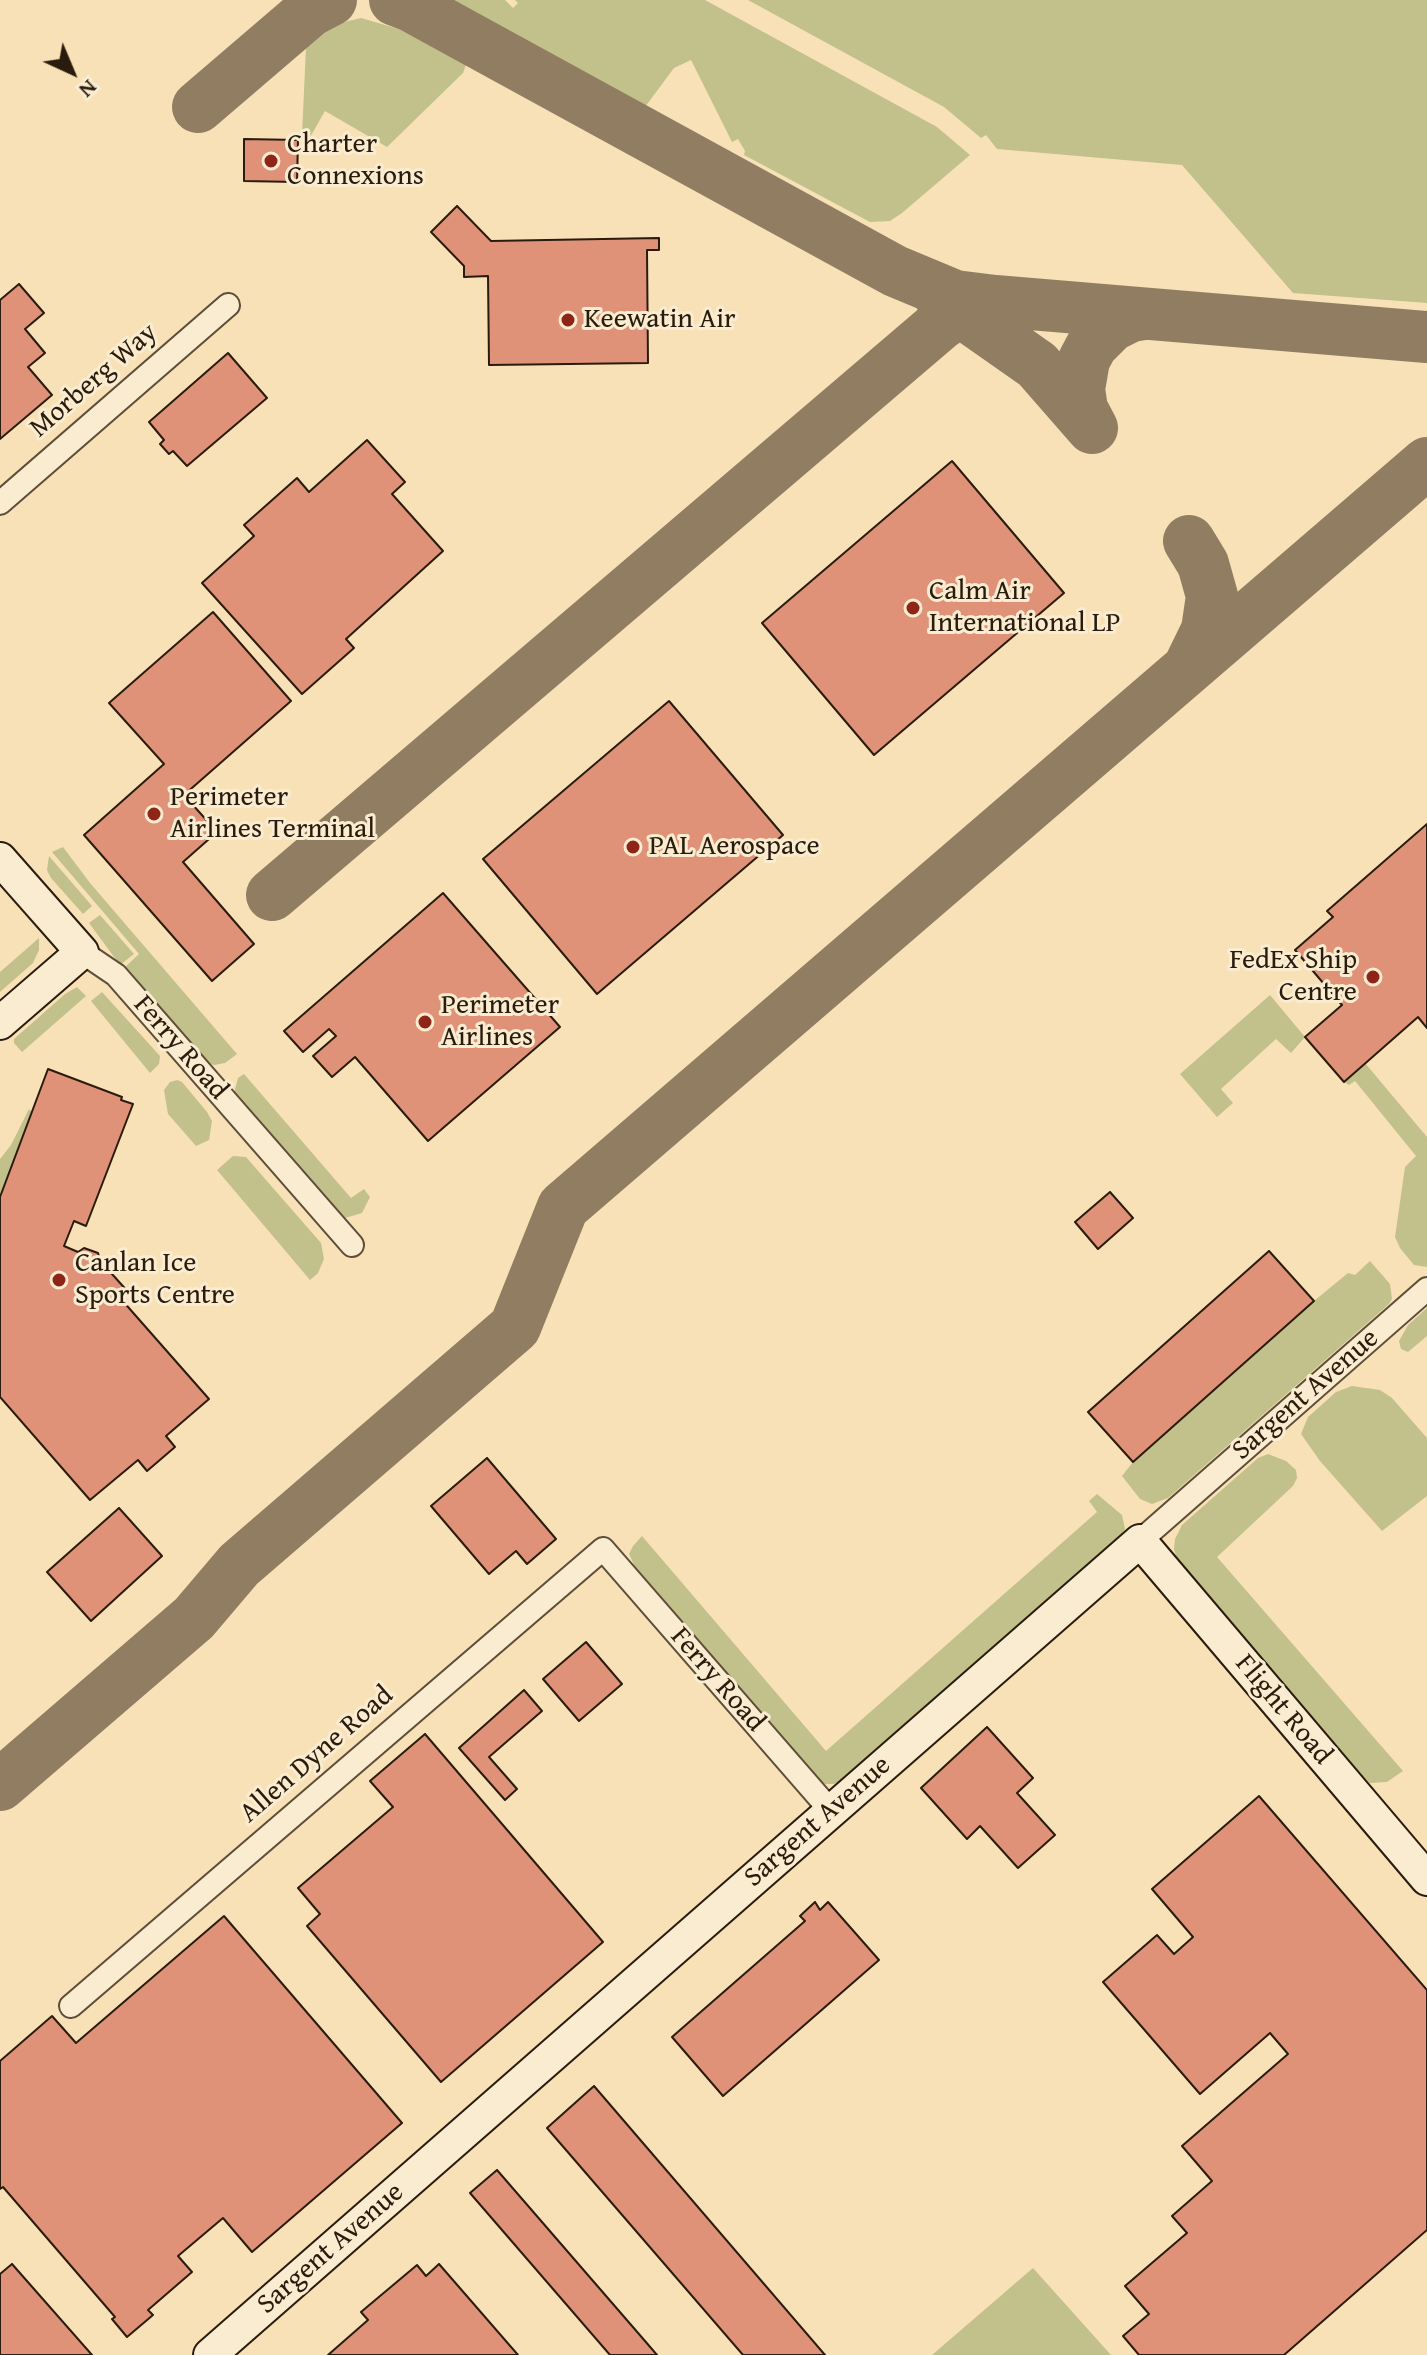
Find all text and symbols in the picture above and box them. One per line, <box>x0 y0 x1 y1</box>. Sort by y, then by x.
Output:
north arrow <box>32 32 112 112</box>
text: N <box>72 73 105 106</box>
place label: Charter Connexions <box>287 128 424 194</box>
marker: Charter Connexions <box>262 152 280 170</box>
place label: Keewatin Air <box>584 303 736 337</box>
marker: Keewatin Air <box>559 311 577 329</box>
street label: Morberg Way <box>23 317 165 445</box>
place label: Calm Air International LP <box>929 575 1121 641</box>
marker: Calm Air International LP <box>904 599 922 617</box>
place label: Perimeter Airlines Terminal <box>170 781 375 847</box>
marker: Perimeter Airlines Terminal <box>145 805 163 823</box>
place label: PAL Aerospace <box>649 830 820 864</box>
marker: PAL Aerospace <box>624 838 642 856</box>
place label: FedEx Ship Centre <box>1229 944 1357 1010</box>
marker: FedEx Ship Centre <box>1364 968 1382 986</box>
street label: Ferry Road <box>126 989 234 1107</box>
place label: Perimeter Airlines <box>441 989 559 1055</box>
marker: Perimeter Airlines <box>416 1013 434 1031</box>
place label: Canlan Ice Sports Centre <box>75 1247 235 1313</box>
marker: Canlan Ice Sports Centre <box>50 1271 68 1289</box>
street label: Sargent Avenue <box>1226 1322 1386 1468</box>
street label: Ferry Road <box>663 1621 771 1739</box>
street label: Flight Road <box>1227 1648 1339 1772</box>
street label: Allen Dyne Road <box>233 1679 401 1831</box>
street label: Sargent Avenue <box>738 1749 898 1895</box>
street label: Sargent Avenue <box>251 2176 411 2322</box>

